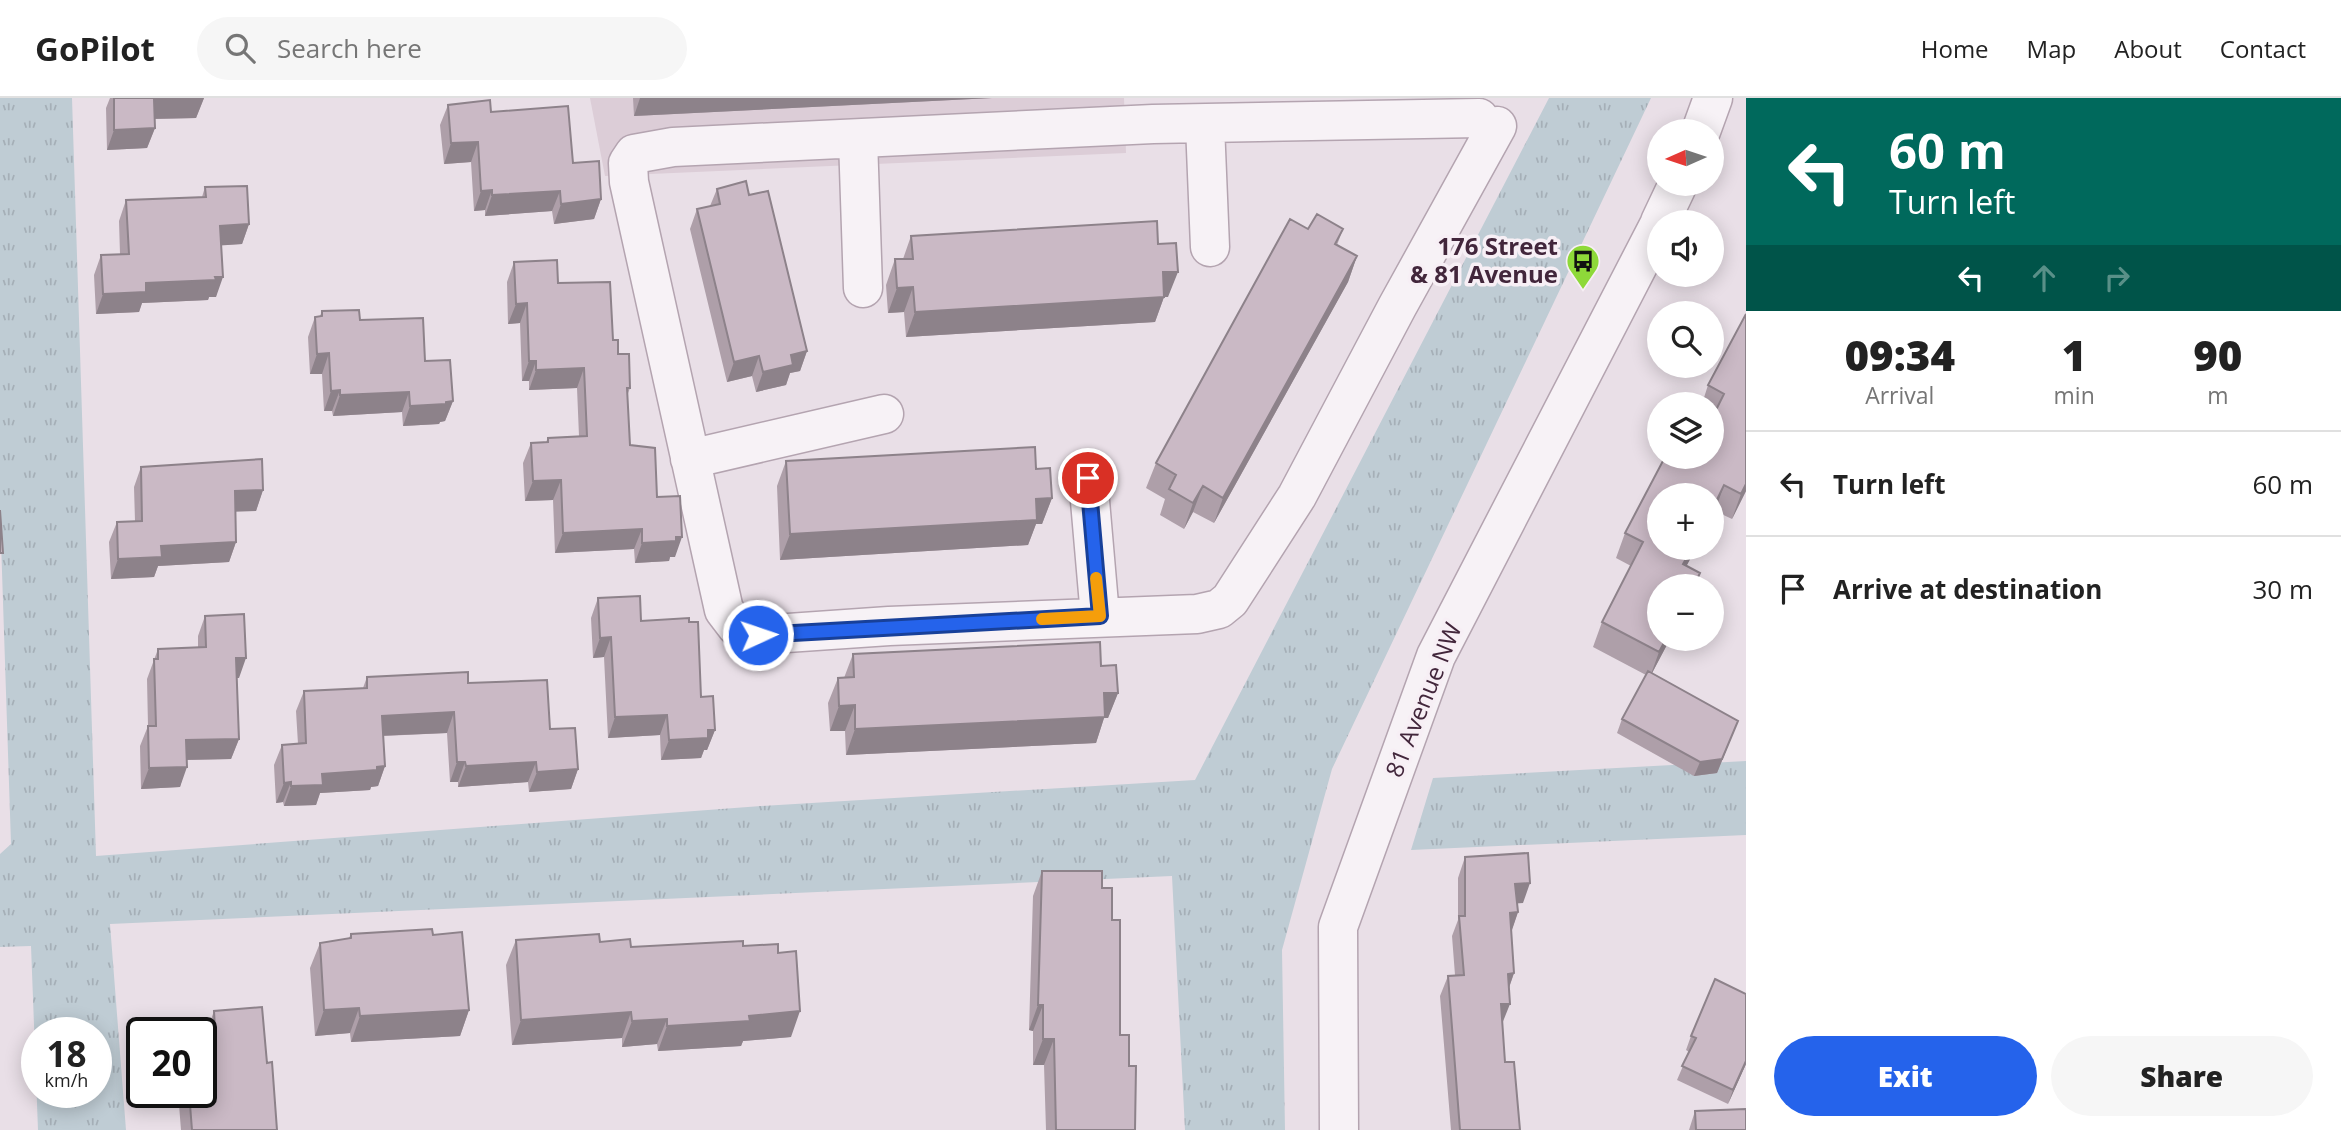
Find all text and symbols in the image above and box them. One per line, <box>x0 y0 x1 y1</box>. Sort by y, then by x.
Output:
search box <box>197 17 687 80</box>
text: GoPilot <box>35 26 155 71</box>
icon: search <box>221 29 259 67</box>
text: Search here <box>277 30 422 66</box>
text: Home <box>1921 32 1989 65</box>
text: Map <box>2027 32 2076 65</box>
text: About <box>2114 32 2182 65</box>
text: Contact <box>2220 32 2306 65</box>
text: 60 m <box>1889 117 2006 183</box>
north arrow <box>1647 119 1724 196</box>
map controls <box>1647 119 1724 651</box>
icon: left <box>1774 126 1865 217</box>
text: Turn left <box>1889 180 2015 223</box>
button: sound <box>1647 210 1724 287</box>
place label: 176 Street & 81 Avenue <box>1410 229 1558 290</box>
bus stop icon: 176 Street & 81 Avenue <box>1564 242 1602 291</box>
icon: left <box>1952 259 1990 297</box>
icon: ahead <box>2025 259 2063 297</box>
icon: right <box>2098 259 2136 297</box>
button: search <box>1647 301 1724 378</box>
text: 09:34 <box>1844 326 1955 383</box>
text: 1 <box>2062 326 2086 383</box>
text: 90 <box>2193 326 2242 383</box>
text: Arrival <box>1865 379 1934 411</box>
text: min <box>2054 379 2095 411</box>
text: m <box>2207 379 2229 411</box>
button: layers <box>1647 392 1724 469</box>
pin <box>1058 448 1118 508</box>
icon: arrive <box>1069 459 1107 497</box>
icon: left <box>1774 465 1812 503</box>
text: Turn left <box>1833 466 1945 502</box>
text: 60 m <box>2252 466 2313 502</box>
button: + <box>1647 483 1724 560</box>
icon: arrive <box>1774 570 1812 608</box>
text: Arrive at destination <box>1833 571 2102 607</box>
text: 30 m <box>2252 571 2313 607</box>
button: − <box>1647 574 1724 651</box>
position arrow <box>721 598 795 672</box>
street label: 81 Avenue NW <box>1377 617 1469 782</box>
speed limit sign: 20 <box>126 1017 217 1108</box>
text: 18 <box>46 1030 87 1077</box>
button: Exit <box>1774 1036 2037 1116</box>
button: Share <box>2051 1036 2313 1116</box>
text: km/h <box>45 1068 88 1092</box>

